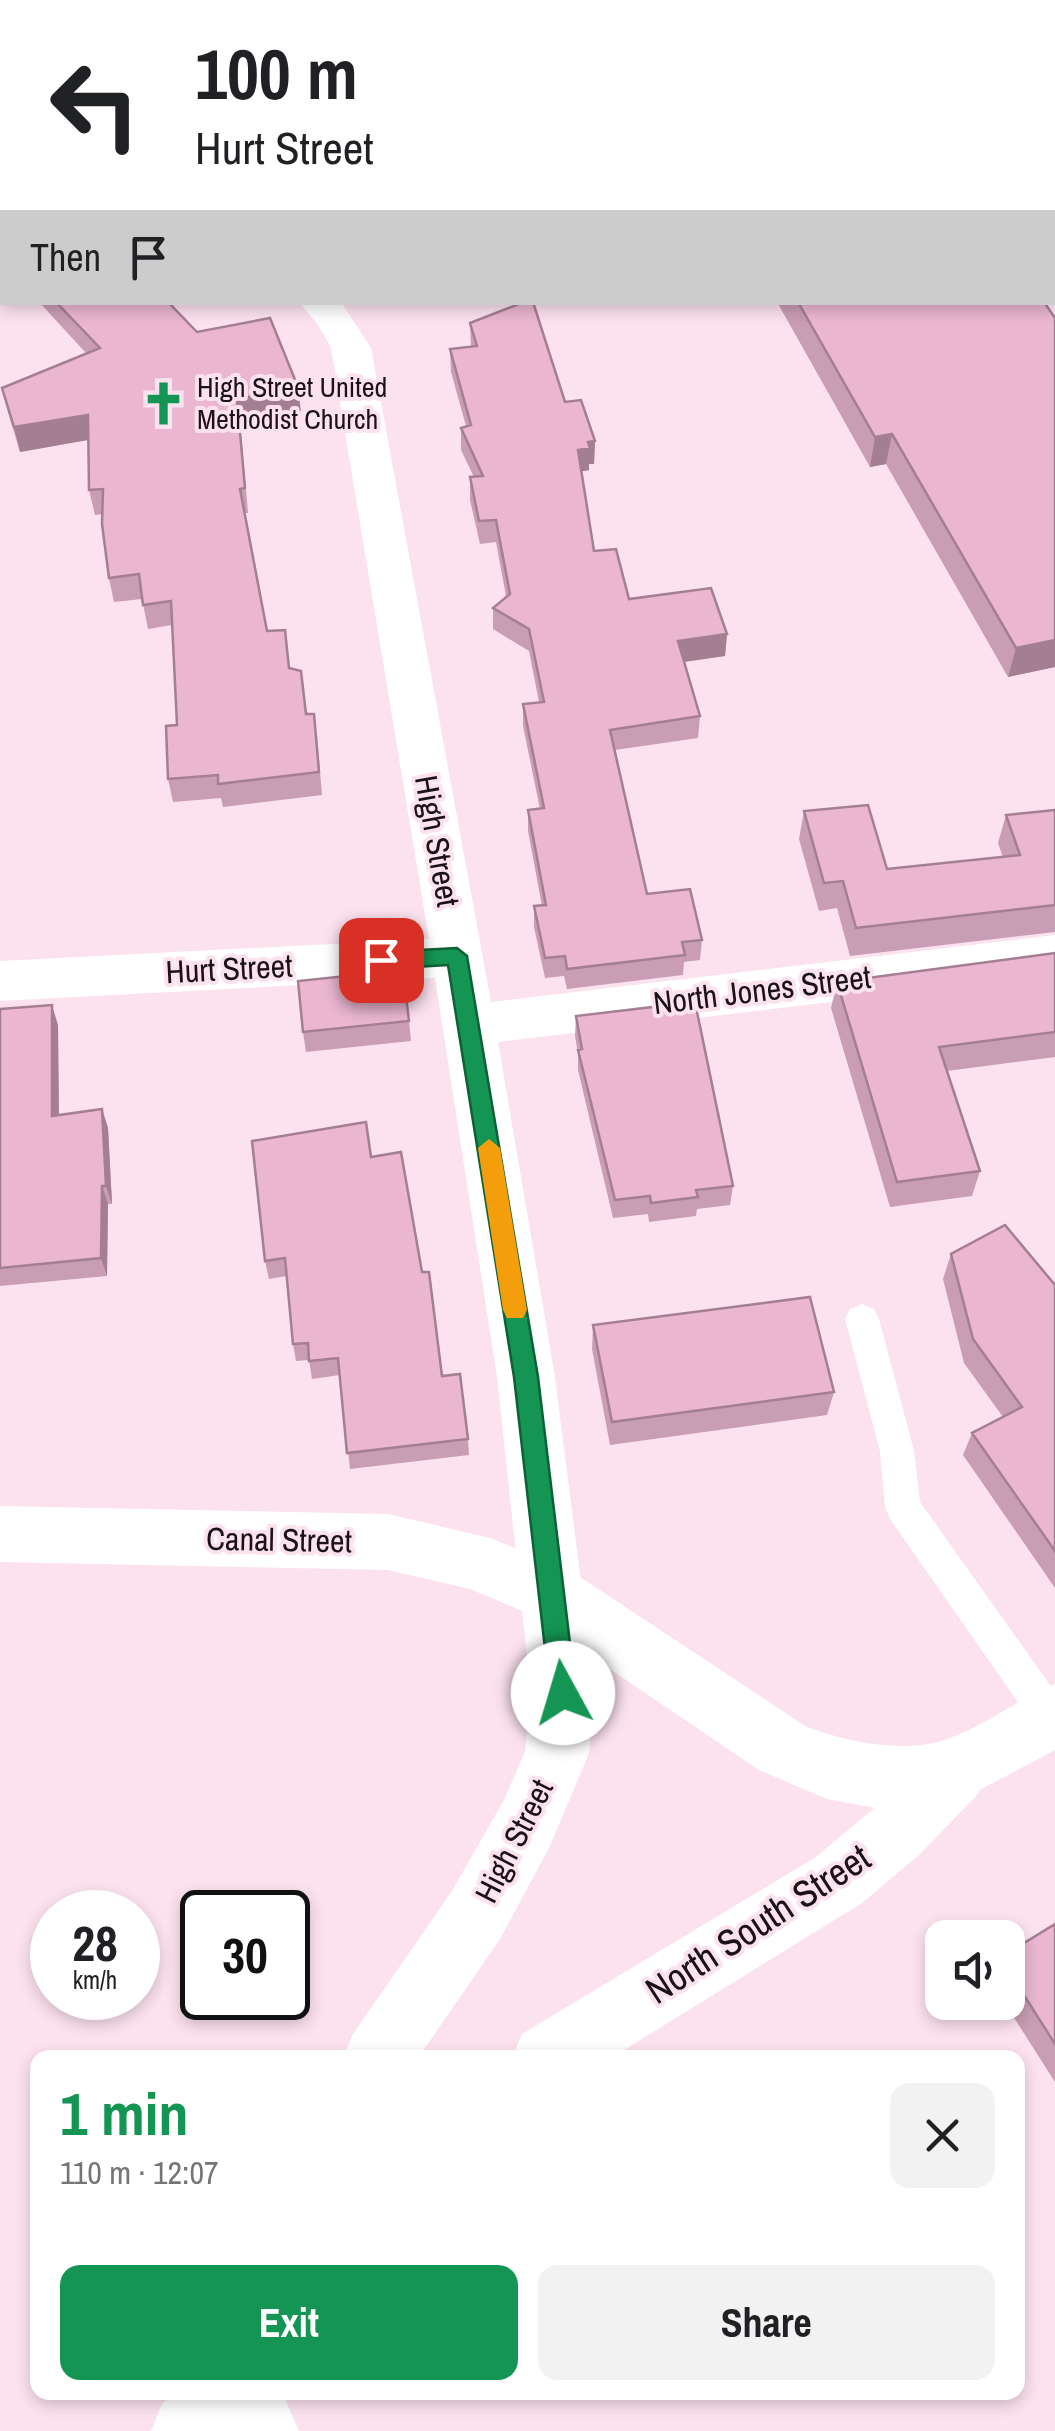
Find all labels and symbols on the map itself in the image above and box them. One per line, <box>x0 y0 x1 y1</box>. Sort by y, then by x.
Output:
place label: High Street United Methodist Church <box>197 368 387 438</box>
church icon: High Street United Methodist Church <box>140 379 188 427</box>
street label: High Street <box>405 772 470 910</box>
pin <box>339 918 424 1003</box>
street label: Hurt Street <box>164 944 293 993</box>
street label: North Jones Street <box>651 955 873 1024</box>
street label: Canal Street <box>206 1517 352 1562</box>
position arrow <box>511 1641 615 1745</box>
street label: High Street <box>464 1772 563 1910</box>
street label: North South Street <box>636 1832 880 2015</box>
speed limit sign: 30 <box>180 1890 310 2020</box>

